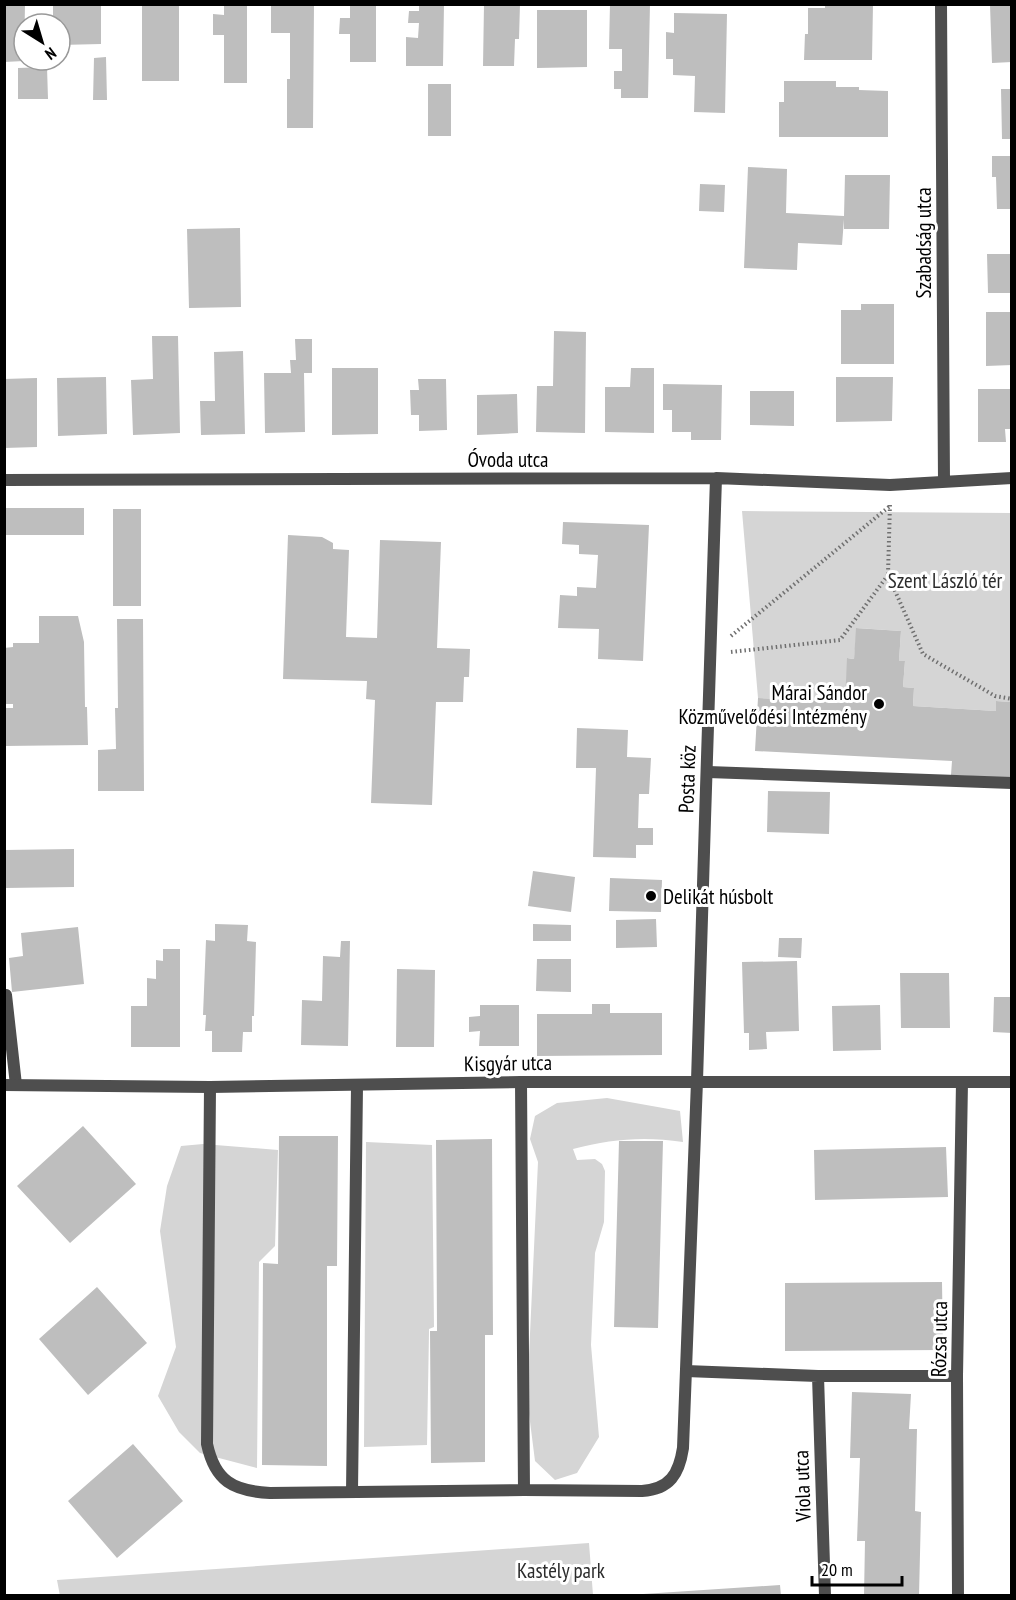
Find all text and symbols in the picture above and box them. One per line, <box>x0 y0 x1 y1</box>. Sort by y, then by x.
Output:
north arrow <box>12 12 72 72</box>
text: N <box>42 43 60 65</box>
street label: Szabadság utca <box>910 187 937 299</box>
street label: Óvoda utca <box>467 446 549 473</box>
park label: Szent László tér <box>888 567 1003 594</box>
place label: Márai Sándor Közművelődési Intézmény <box>678 679 867 730</box>
marker: Márai Sándor Közművelődési Intézmény <box>872 697 886 711</box>
street label: Posta köz <box>672 745 702 813</box>
place label: Delikát húsbolt <box>663 883 773 910</box>
marker: Delikát húsbolt <box>644 889 658 903</box>
street label: Kisgyár utca <box>464 1049 552 1077</box>
street label: Rózsa utca <box>925 1301 953 1377</box>
street label: Viola utca <box>787 1450 817 1523</box>
scale bar <box>812 1549 902 1587</box>
park label: Kastély park <box>517 1557 605 1584</box>
text: 20 m <box>821 1558 853 1581</box>

